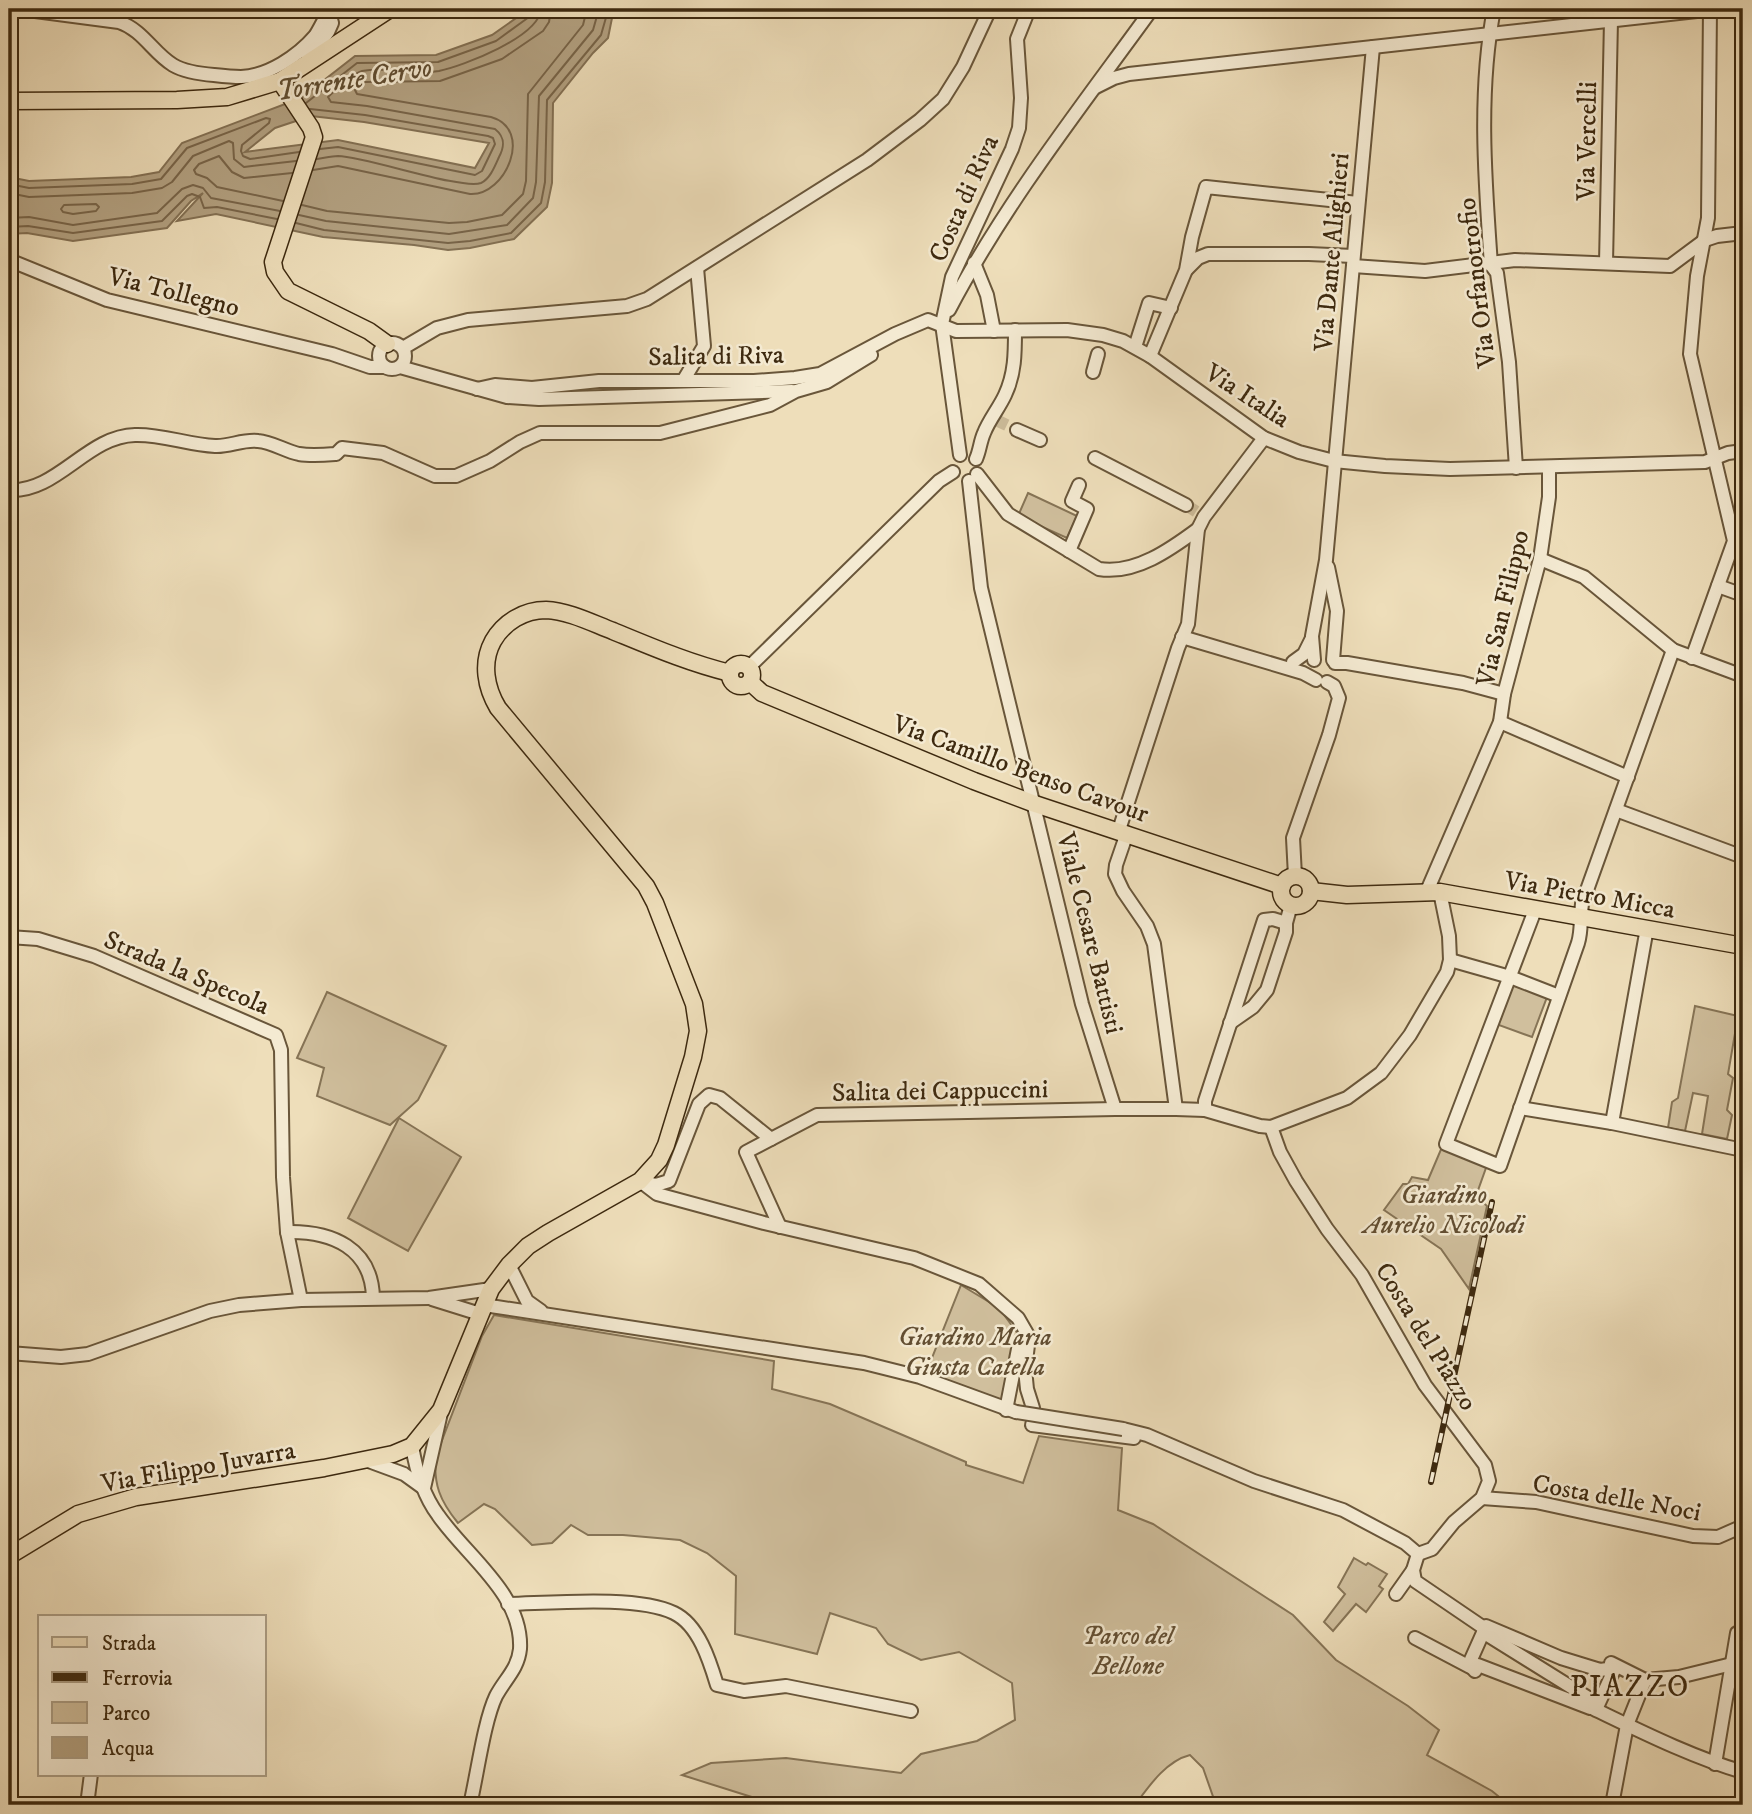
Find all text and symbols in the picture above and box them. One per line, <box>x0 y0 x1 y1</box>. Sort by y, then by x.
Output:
water label: Torrente Cervo <box>274 50 435 109</box>
street label: Via Vercelli <box>1570 81 1605 202</box>
street label: Costa di Riva <box>922 130 1007 267</box>
street label: Via Dante Alighieri <box>1307 151 1358 354</box>
street label: Via Orfanotrofio <box>1451 196 1504 371</box>
street label: Via Tollegno <box>104 260 243 325</box>
street label: Salita di Riva <box>648 339 784 374</box>
street label: Via Italia <box>1198 356 1296 436</box>
street label: Via San Filippo <box>1469 527 1537 691</box>
street label: Via Camillo Benso Cavour <box>887 707 1153 831</box>
street label: Viale Cesare Battisti <box>1048 828 1131 1038</box>
street label: Via Pietro Micca <box>1501 864 1677 927</box>
street label: Strada la Specola <box>99 924 274 1023</box>
street label: Salita dei Cappuccini <box>832 1073 1049 1110</box>
park label: Giardino Aurelio Nicolodi <box>1360 1179 1527 1242</box>
street label: Costa del Piazzo <box>1367 1257 1484 1417</box>
park label: Giardino Maria Giusta Catella <box>898 1321 1052 1384</box>
street label: Via Filippo Juvarra <box>98 1434 298 1501</box>
street label: Costa delle Noci <box>1530 1467 1704 1530</box>
legend <box>38 1615 266 1776</box>
park label: Parco del Bellone <box>1082 1620 1177 1683</box>
text: Strada <box>102 1631 156 1657</box>
text: Ferrovia <box>102 1666 173 1692</box>
district label: PIAZZO <box>1570 1669 1690 1706</box>
text: Parco <box>102 1701 150 1727</box>
text: Acqua <box>102 1736 154 1762</box>

